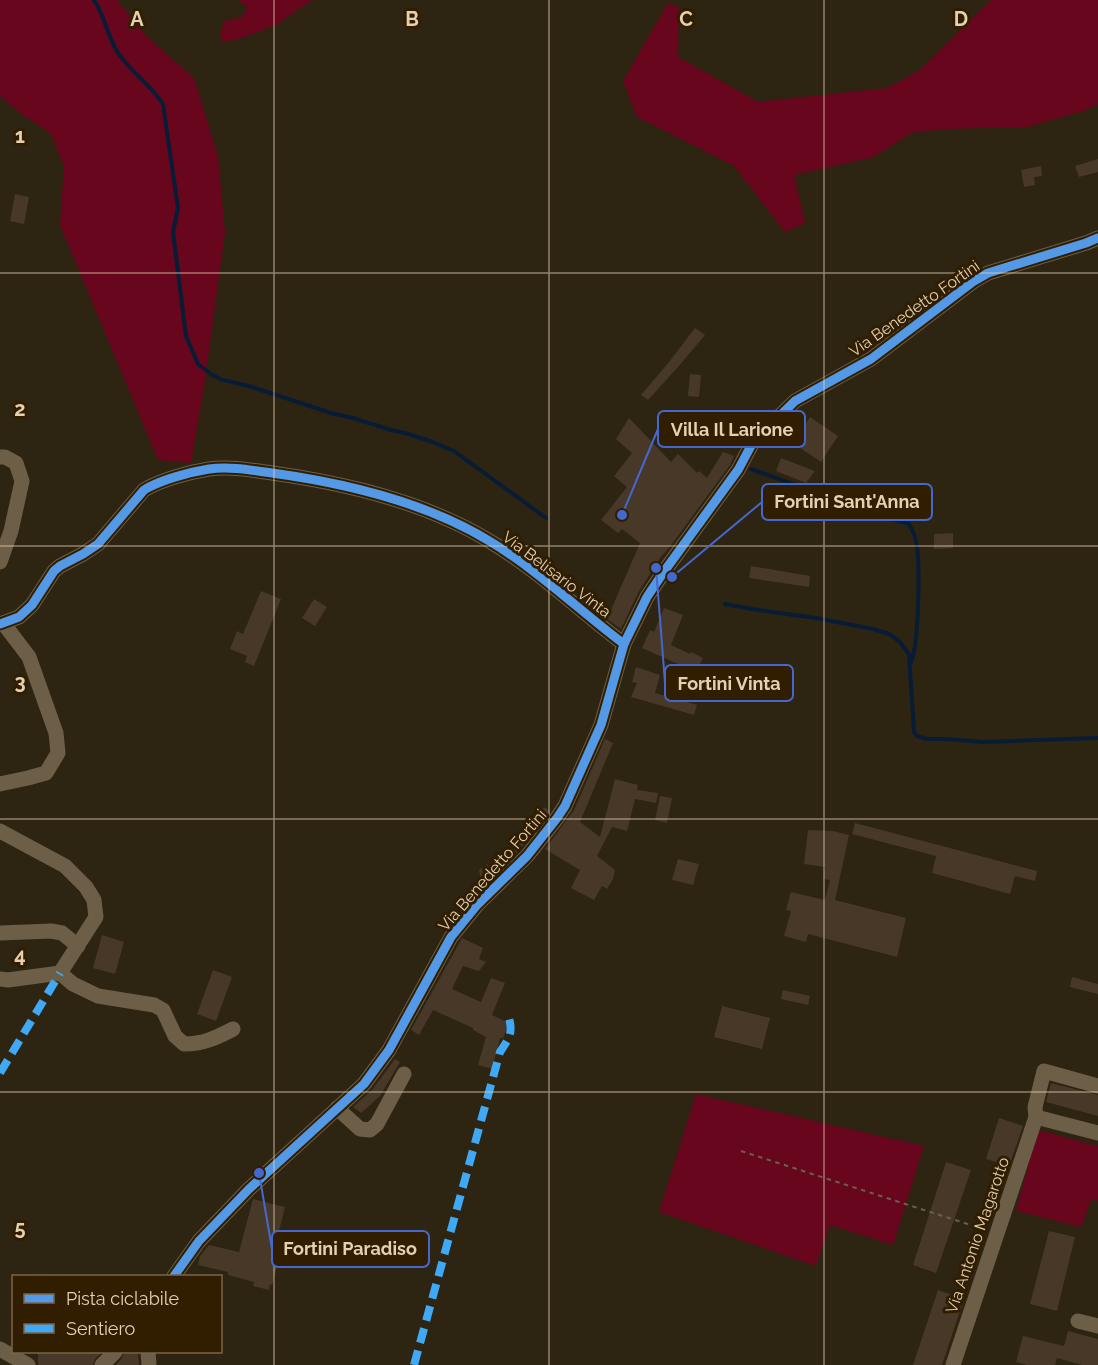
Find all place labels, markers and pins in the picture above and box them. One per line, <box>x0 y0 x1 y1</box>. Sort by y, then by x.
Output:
callout: Villa Il Larione <box>658 411 805 447</box>
callout: Fortini Sant'Anna <box>762 484 932 520</box>
callout: Fortini Vinta <box>665 665 793 701</box>
callout: Fortini Paradiso <box>272 1231 429 1267</box>

